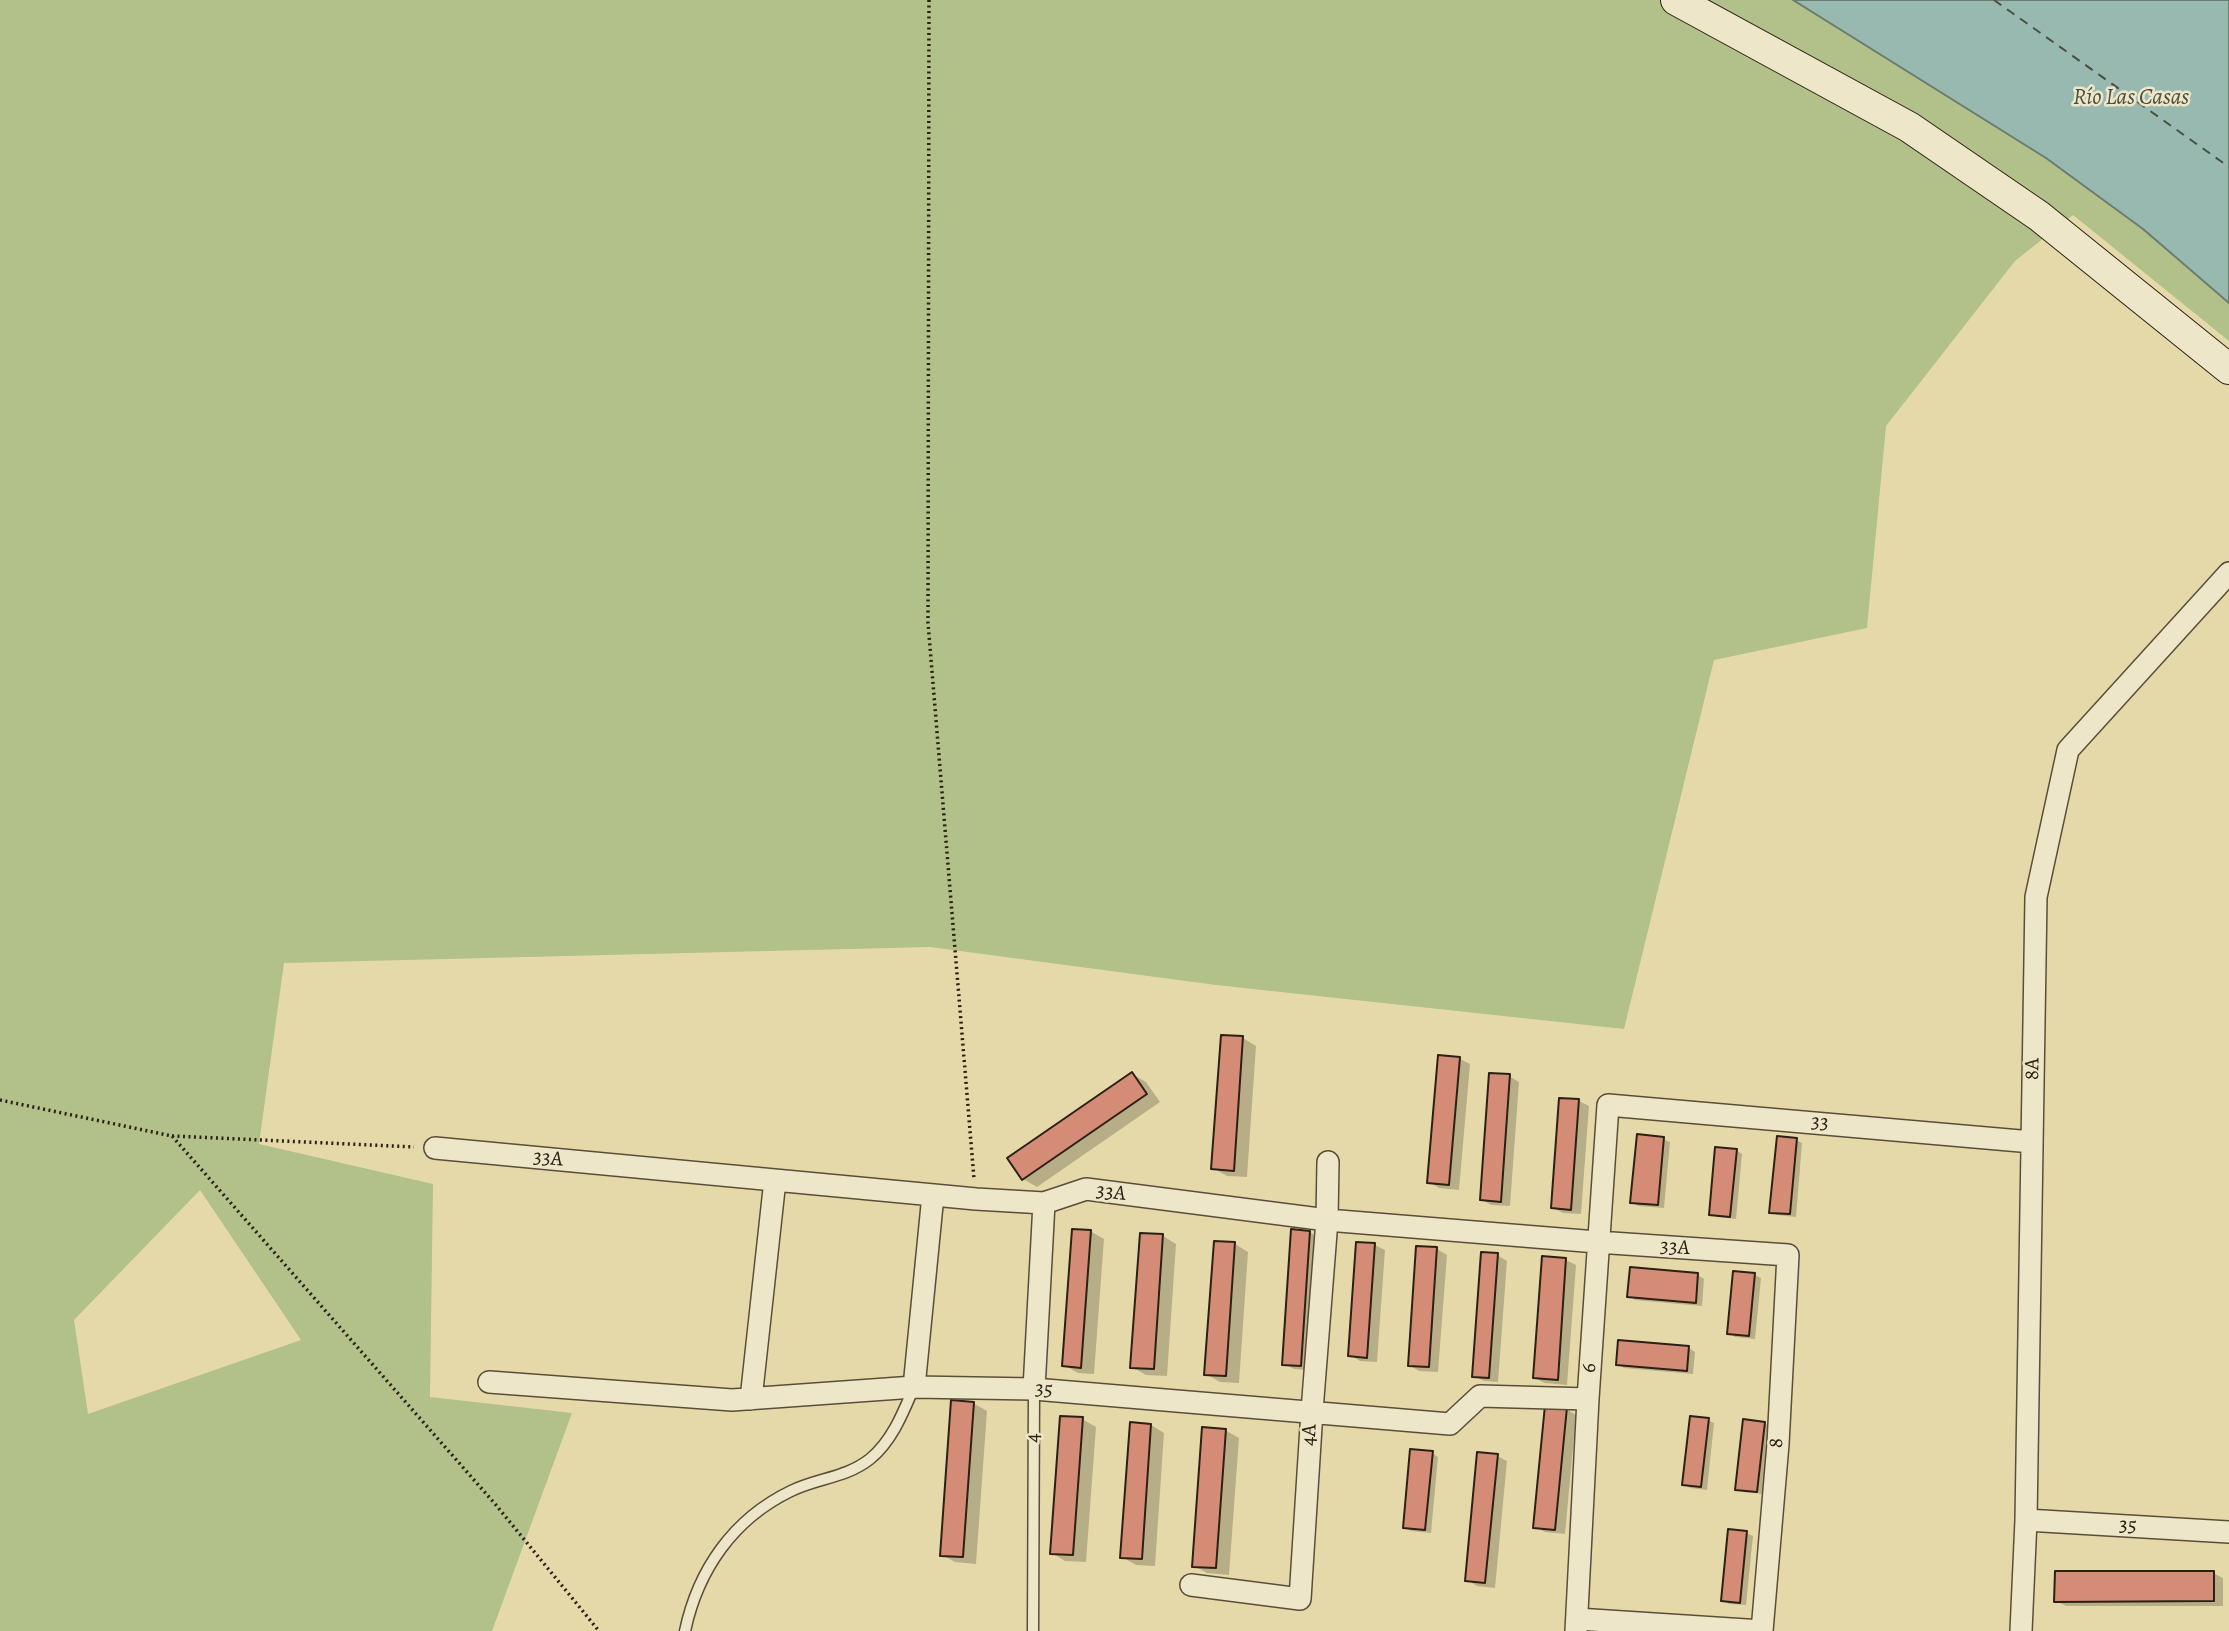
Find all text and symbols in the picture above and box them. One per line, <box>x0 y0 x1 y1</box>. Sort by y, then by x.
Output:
water label: Río Las Casas <box>2073 84 2189 112</box>
street label: 8A <box>2020 1058 2046 1080</box>
street label: 33 <box>1810 1110 1830 1136</box>
street label: 33A <box>532 1145 564 1173</box>
street label: 33A <box>1095 1179 1127 1207</box>
street label: 33A <box>1659 1234 1691 1262</box>
street label: 6 <box>1577 1362 1603 1374</box>
street label: 35 <box>1034 1377 1054 1403</box>
street label: 4A <box>1297 1423 1323 1447</box>
street label: 4 <box>1021 1433 1047 1443</box>
street label: 8 <box>1764 1437 1790 1449</box>
street label: 35 <box>2118 1513 2138 1539</box>

